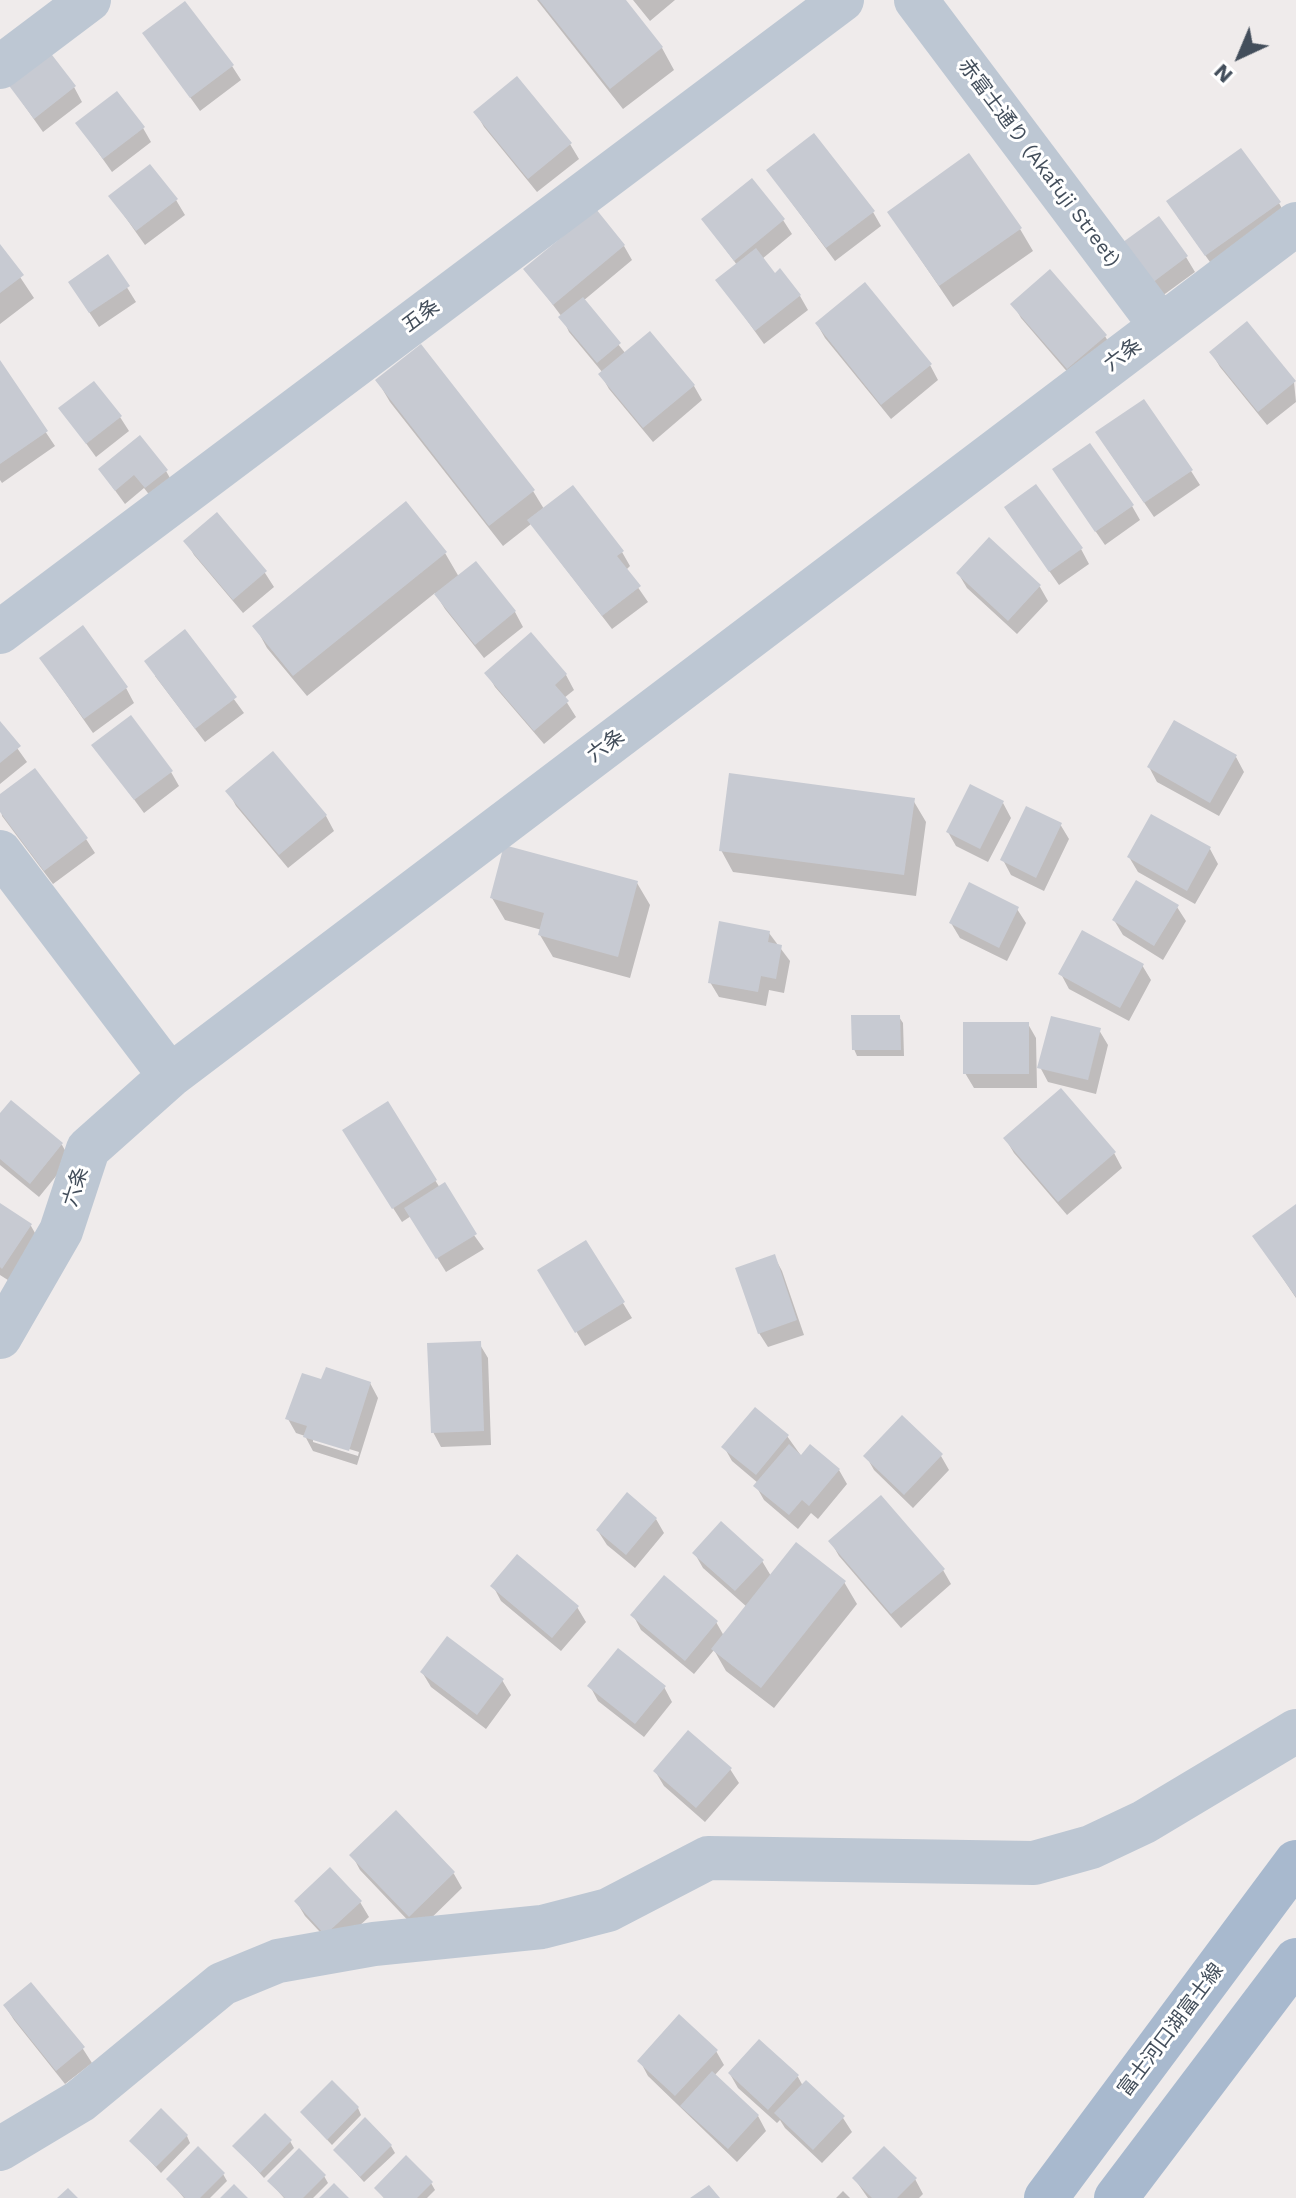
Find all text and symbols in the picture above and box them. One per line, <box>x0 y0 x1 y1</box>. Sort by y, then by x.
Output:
north arrow <box>1200 16 1280 96</box>
street label: 赤富士通り (Akafuji Street) <box>953 55 1125 271</box>
text: N <box>1208 59 1238 88</box>
street label: 五条 <box>398 294 444 338</box>
street label: 六条 <box>1100 333 1146 377</box>
street label: 六条 <box>583 724 629 768</box>
street label: 六条 <box>58 1164 94 1210</box>
street label: 富士河口湖富士線 <box>1113 1959 1229 2101</box>

